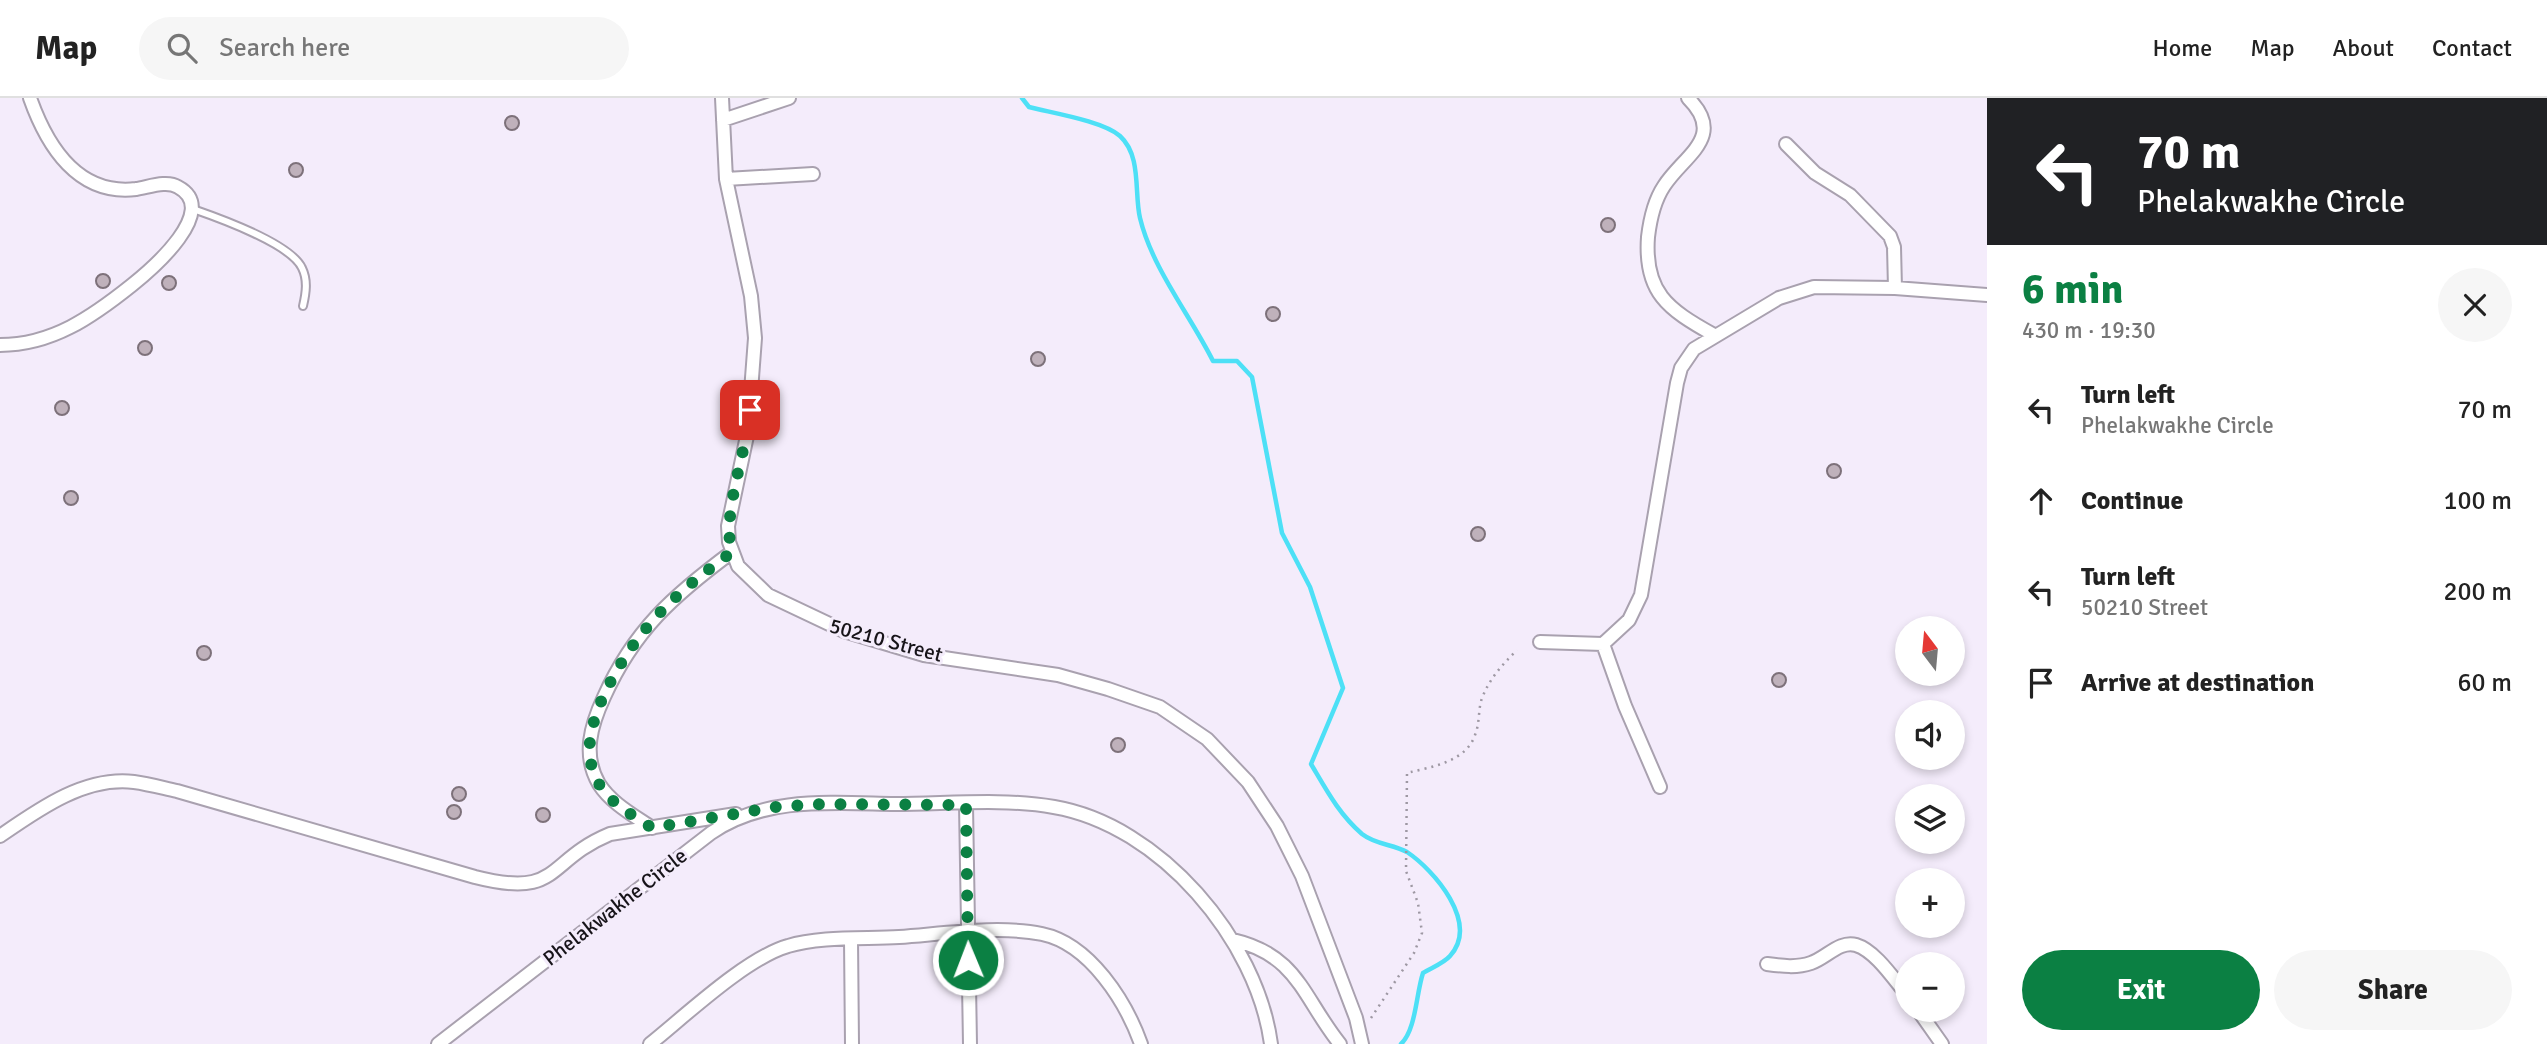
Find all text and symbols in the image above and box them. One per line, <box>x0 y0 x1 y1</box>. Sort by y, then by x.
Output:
search box <box>139 17 629 80</box>
text: Map <box>35 28 97 69</box>
icon: search <box>163 29 201 67</box>
text: Search here <box>219 32 350 64</box>
text: Home <box>2152 33 2212 63</box>
text: Map <box>2250 33 2295 63</box>
text: About <box>2333 33 2394 63</box>
text: Contact <box>2432 33 2512 63</box>
text: 70 m <box>2137 122 2240 182</box>
icon: left <box>2022 126 2113 217</box>
text: Phelakwakhe Circle <box>2137 182 2405 221</box>
text: 6 min <box>2022 264 2123 315</box>
button: close <box>2438 268 2512 342</box>
text: 430 m · 19:30 <box>2022 316 2156 345</box>
text: Turn left <box>2081 379 2175 411</box>
pin <box>720 380 780 440</box>
icon: arrive <box>731 391 769 429</box>
icon: left <box>2022 391 2060 429</box>
text: 70 m <box>2457 394 2512 426</box>
text: Phelakwakhe Circle <box>2081 411 2274 440</box>
icon: ahead <box>2022 482 2060 520</box>
text: Continue <box>2081 485 2183 517</box>
text: 100 m <box>2443 485 2512 517</box>
text: Turn left <box>2081 561 2175 593</box>
icon: left <box>2022 573 2060 611</box>
text: 200 m <box>2443 576 2512 608</box>
text: 50210 Street <box>2081 593 2208 622</box>
street label: 50210 Street <box>827 612 945 668</box>
north arrow <box>1895 616 1965 686</box>
map controls <box>1895 616 1965 1022</box>
icon: arrive <box>2022 664 2060 702</box>
text: Arrive at destination <box>2081 667 2314 699</box>
text: 60 m <box>2457 667 2512 699</box>
button: sound <box>1895 700 1965 770</box>
button: layers <box>1895 784 1965 854</box>
street label: Phelakwakhe Circle <box>538 843 692 971</box>
button: + <box>1895 868 1965 938</box>
position arrow <box>931 923 1005 997</box>
button: Exit <box>2022 950 2260 1030</box>
button: Share <box>2274 950 2512 1030</box>
button: − <box>1895 952 1965 1022</box>

